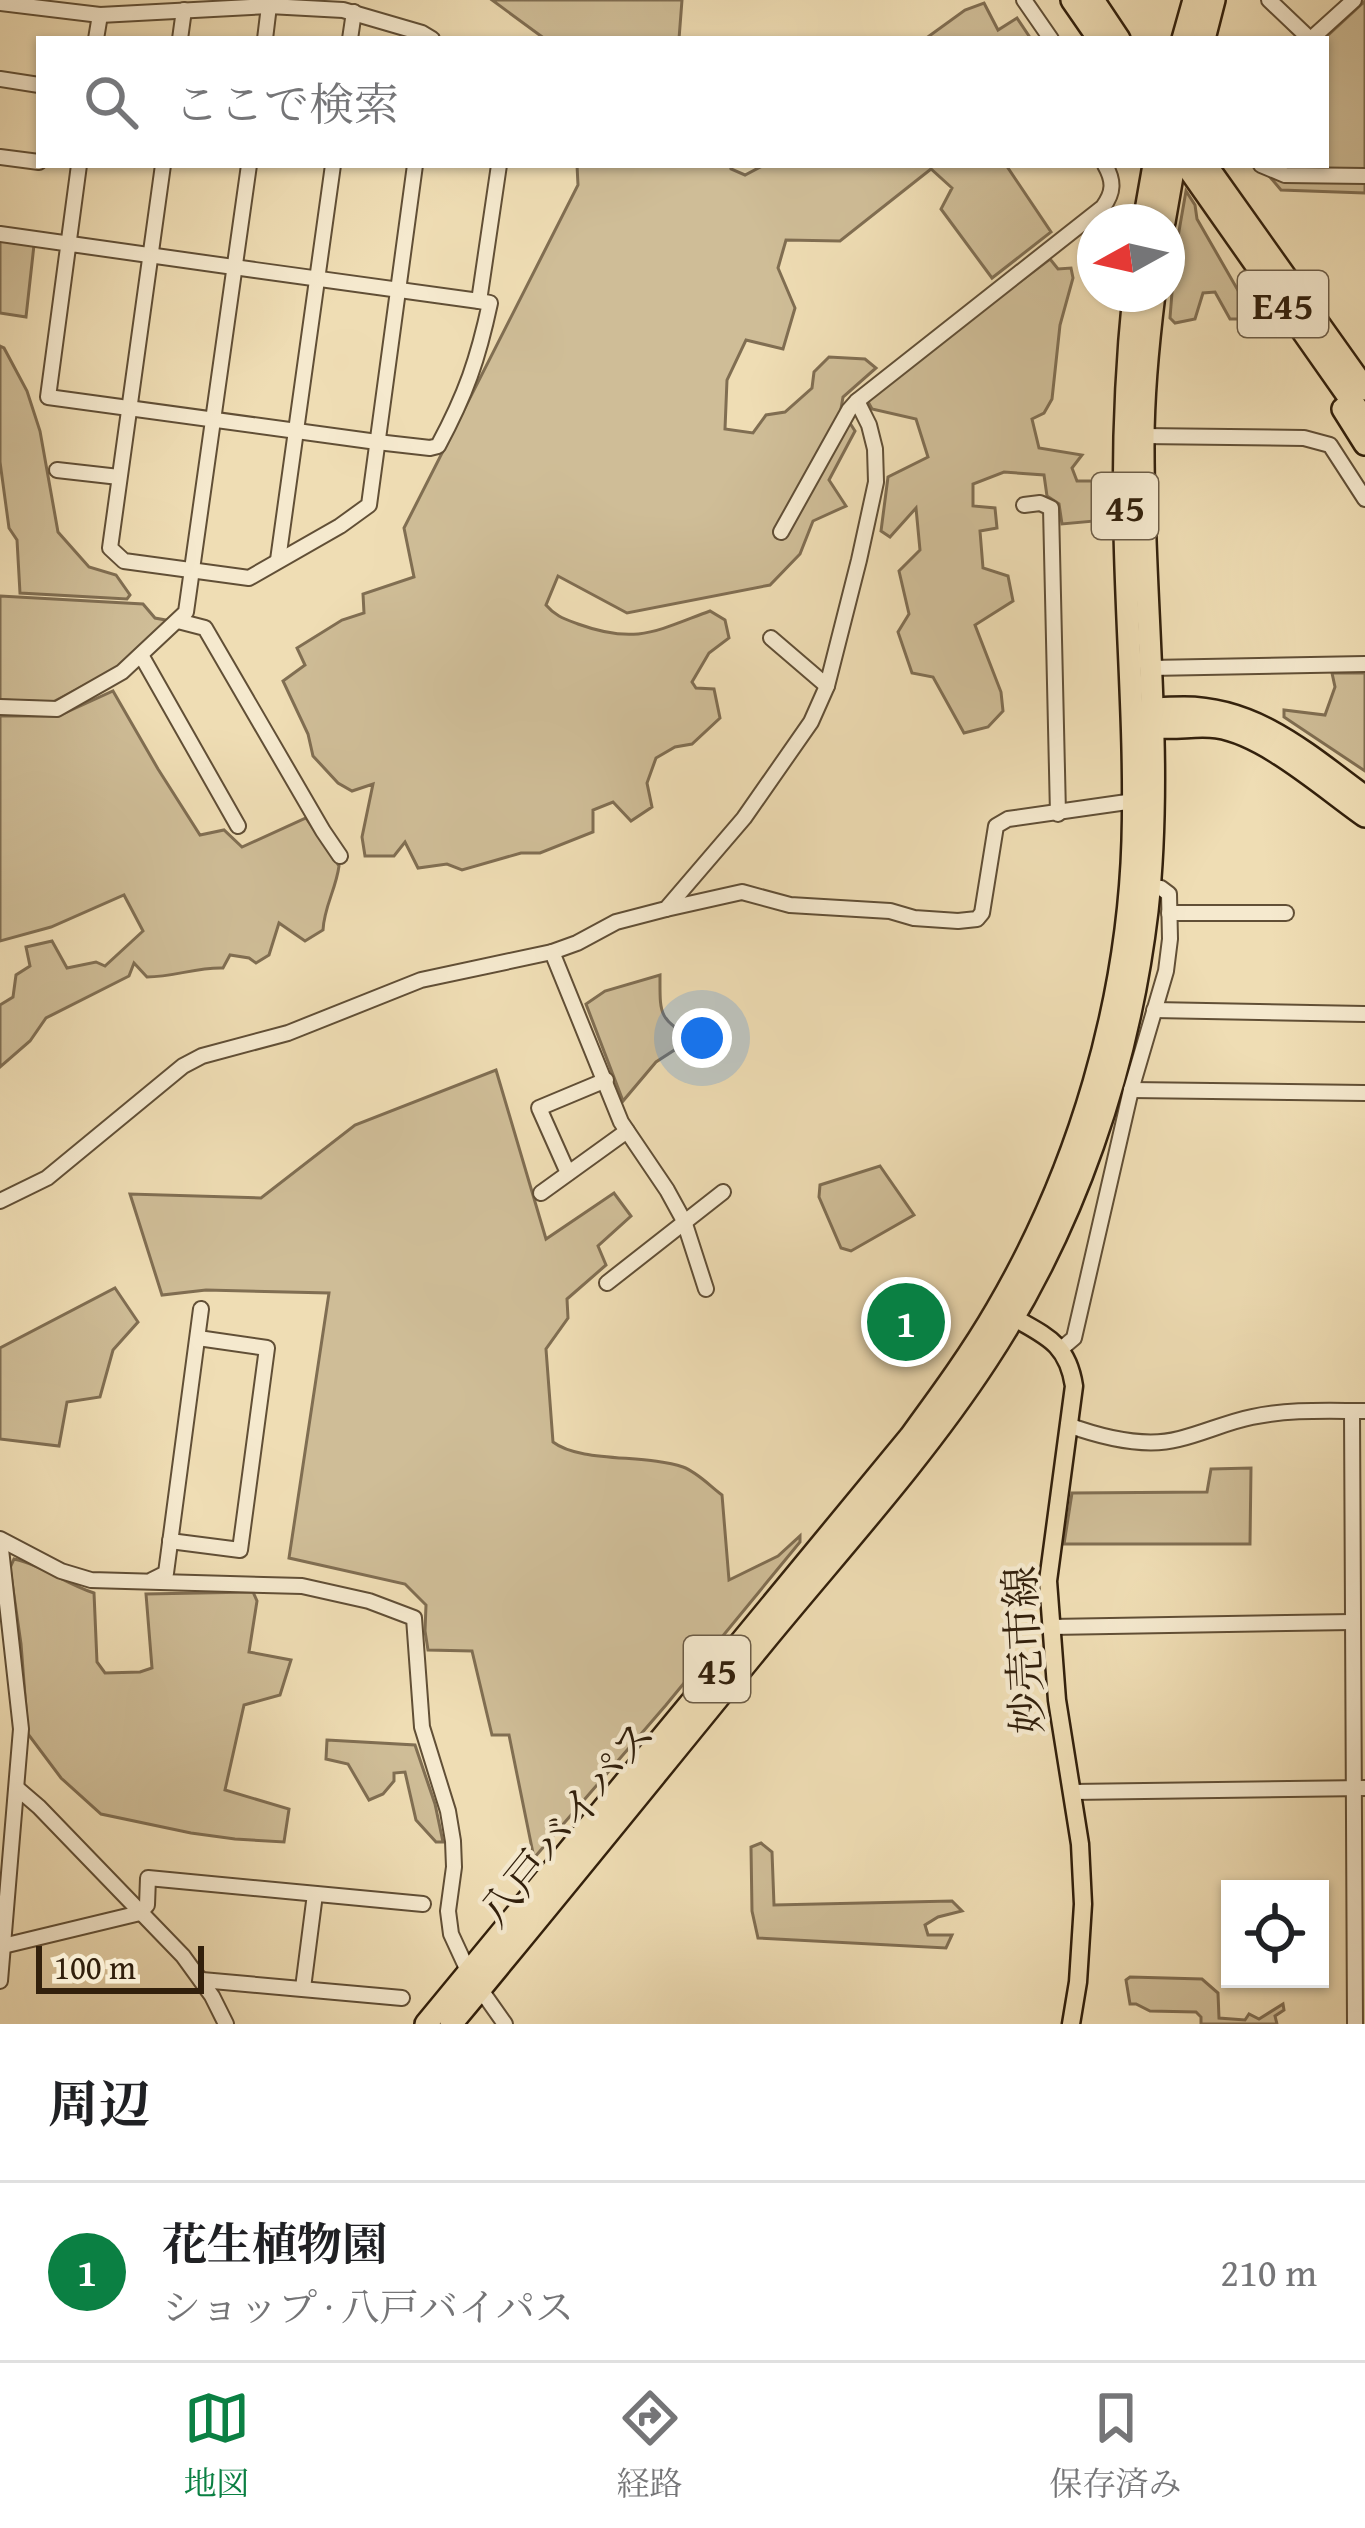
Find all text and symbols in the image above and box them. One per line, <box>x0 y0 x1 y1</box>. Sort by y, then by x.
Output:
search box <box>36 36 1329 168</box>
icon: search <box>78 69 144 135</box>
text: ここで検索 <box>174 71 399 136</box>
north arrow <box>1077 204 1185 312</box>
road number: E45 <box>1238 271 1328 337</box>
road number: 45 <box>1092 473 1158 539</box>
your location <box>672 1008 732 1068</box>
pin: 1 <box>867 1277 945 1367</box>
street label: 妙売市線 <box>988 1565 1058 1735</box>
road number: 45 <box>684 1636 750 1702</box>
street label: 八戸バイパス <box>463 1706 669 1940</box>
map controls <box>1221 1880 1329 1988</box>
button: locate <box>1221 1880 1329 1988</box>
scale bar <box>36 1940 204 1993</box>
text: 100 m <box>54 1943 136 1991</box>
text: 周辺 <box>48 2066 150 2141</box>
text: 花生植物園 <box>162 2211 387 2276</box>
text: 1 <box>77 2243 97 2300</box>
text: 210 m <box>1220 2243 1317 2300</box>
text: ショップ · 八戸バイパス <box>162 2278 574 2335</box>
tab: 地図 <box>184 2385 250 2507</box>
tab: 経路 <box>617 2385 683 2507</box>
tab: 保存済み <box>1050 2385 1182 2507</box>

